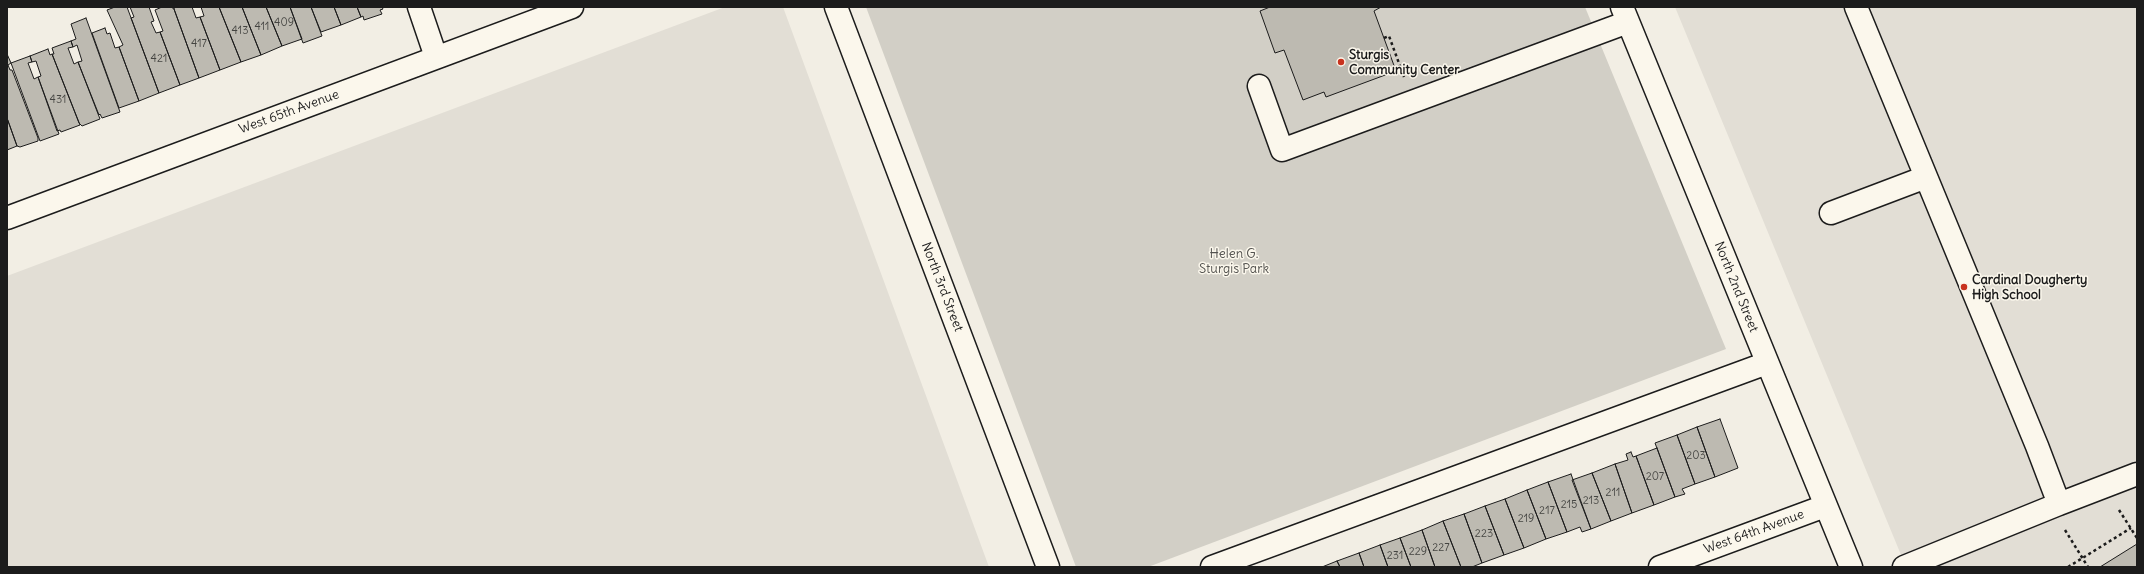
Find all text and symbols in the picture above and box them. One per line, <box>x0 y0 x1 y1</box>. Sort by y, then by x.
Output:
house number: 409 <box>274 16 294 30</box>
house number: 411 <box>255 20 269 34</box>
house number: 413 <box>232 24 248 38</box>
house number: 417 <box>191 37 207 51</box>
place label: Sturgis Community Center <box>1349 47 1460 78</box>
house number: 421 <box>151 52 167 66</box>
marker: Sturgis Community Center <box>1336 57 1346 67</box>
street label: West 65th Avenue <box>237 87 341 137</box>
house number: 431 <box>50 93 66 107</box>
street label: North 2nd Street <box>1711 239 1761 335</box>
street label: North 3rd Street <box>918 240 966 334</box>
park label: Helen G. Sturgis Park <box>1199 246 1269 277</box>
place label: Cardinal Dougherty High School <box>1972 272 2087 303</box>
marker: Cardinal Dougherty High School <box>1959 282 1969 292</box>
house number: 203 <box>1686 449 1706 463</box>
house number: 207 <box>1646 470 1664 484</box>
house number: 211 <box>1606 486 1620 500</box>
house number: 213 <box>1583 494 1599 508</box>
house number: 215 <box>1561 498 1577 512</box>
house number: 217 <box>1539 504 1555 518</box>
street label: West 64th Avenue <box>1702 507 1806 557</box>
house number: 219 <box>1518 512 1534 526</box>
house number: 223 <box>1475 527 1493 541</box>
house number: 227 <box>1432 541 1450 555</box>
house number: 229 <box>1409 545 1427 559</box>
house number: 231 <box>1387 549 1403 563</box>

